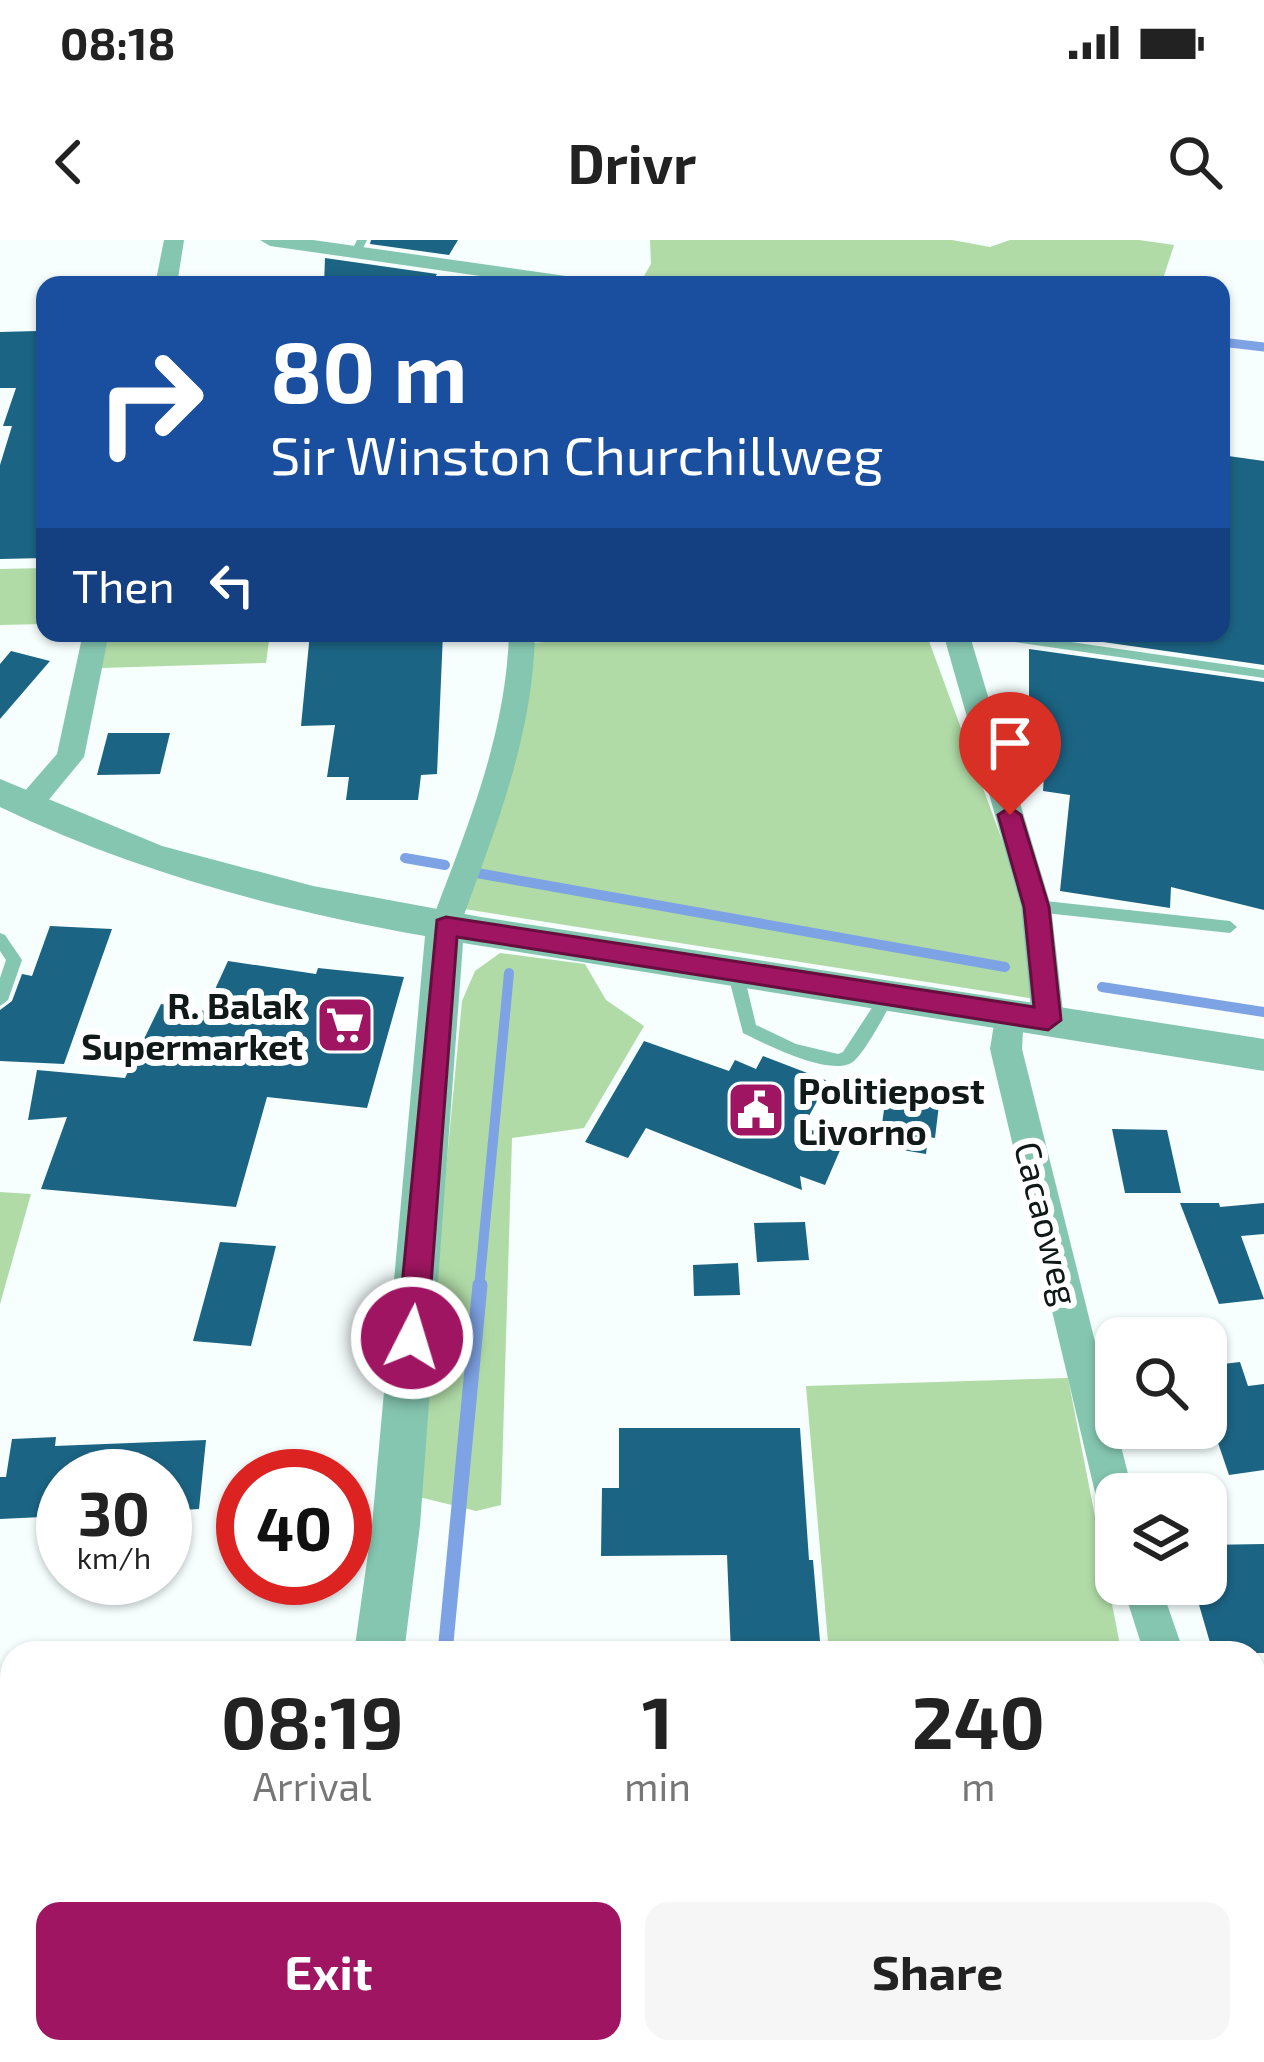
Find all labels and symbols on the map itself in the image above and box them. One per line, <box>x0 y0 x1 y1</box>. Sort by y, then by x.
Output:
pin <box>959 692 1061 815</box>
place label: R. Balak Supermarket <box>81 983 303 1067</box>
supermarket icon: R. Balak Supermarket <box>314 994 376 1056</box>
place label: Politiepost Livorno <box>798 1068 985 1152</box>
public building icon: Politiepost Livorno <box>725 1079 787 1141</box>
street label: Cacaoweg <box>1007 1137 1089 1309</box>
position arrow <box>349 1275 475 1401</box>
speed limit sign: 40 <box>216 1449 372 1605</box>

